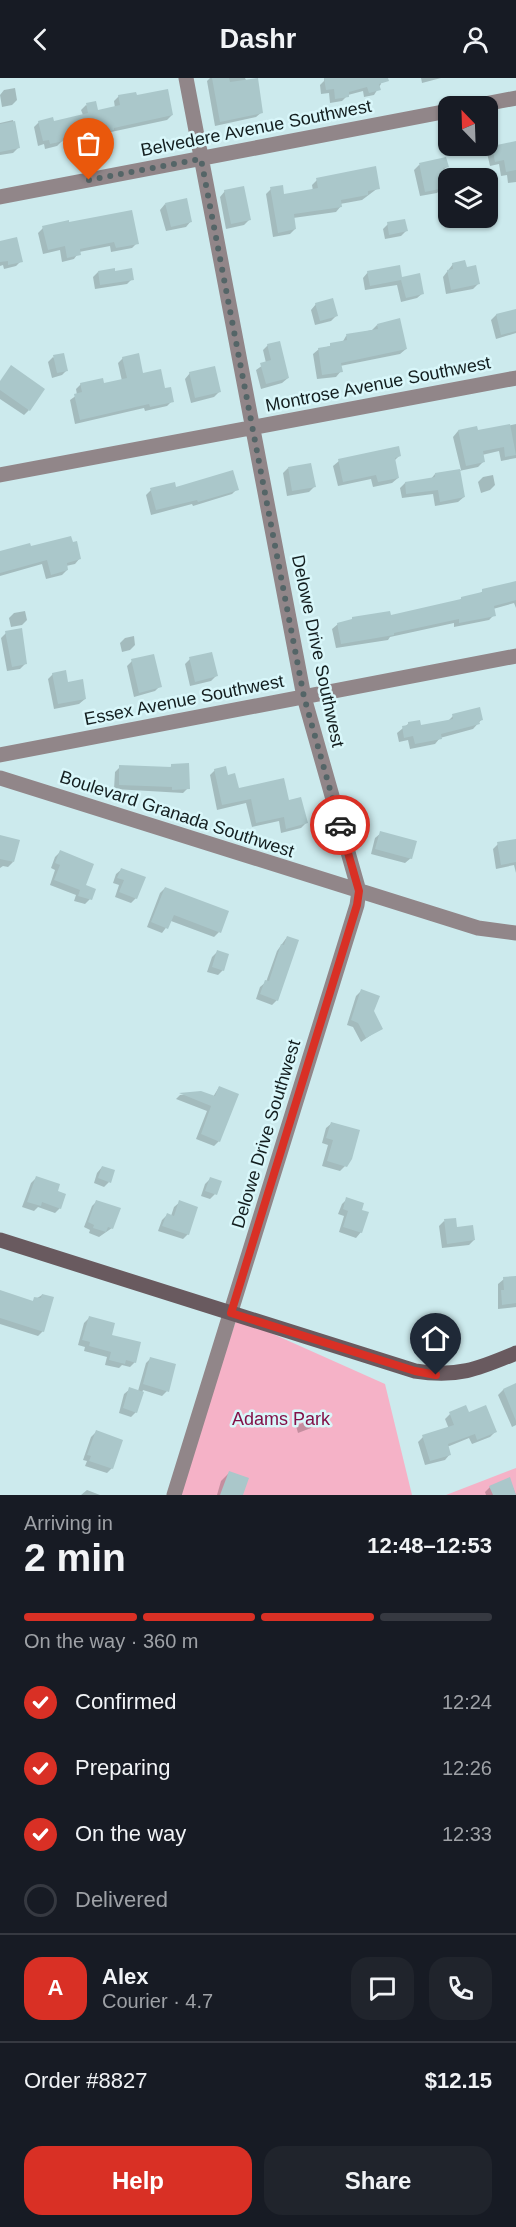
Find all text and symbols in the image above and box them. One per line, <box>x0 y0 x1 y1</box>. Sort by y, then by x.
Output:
icon: back <box>24 23 57 56</box>
icon: person <box>459 23 492 56</box>
text: Dashr <box>220 24 296 54</box>
street label: Belvedere Avenue Southwest <box>139 96 373 160</box>
north arrow <box>438 96 498 156</box>
map controls <box>438 96 498 228</box>
pin <box>63 118 114 180</box>
icon: bag <box>72 127 105 160</box>
button: layers <box>438 168 498 228</box>
street label: Montrose Avenue Southwest <box>264 352 492 416</box>
street label: Delowe Drive Southwest <box>288 553 348 749</box>
street label: Essex Avenue Southwest <box>83 671 285 729</box>
street label: Boulevard Granada Southwest <box>57 767 297 861</box>
courier <box>310 795 370 855</box>
icon: car <box>324 809 357 842</box>
street label: Delowe Drive Southwest <box>228 1037 304 1231</box>
pin <box>410 1313 461 1375</box>
icon: home <box>419 1322 452 1355</box>
park label: Adams Park <box>232 1409 331 1429</box>
text: Arriving in <box>24 1512 113 1534</box>
text: 12:48–12:53 <box>367 1533 492 1558</box>
text: 2 min <box>24 1536 126 1579</box>
text: On the way · 360 m <box>24 1630 199 1652</box>
icon: check <box>24 1686 57 1719</box>
text: Confirmed <box>75 1689 176 1714</box>
text: 12:24 <box>442 1691 492 1713</box>
icon: check <box>24 1752 57 1785</box>
text: Preparing <box>75 1755 170 1780</box>
text: 12:26 <box>442 1757 492 1779</box>
icon: check <box>24 1818 57 1851</box>
text: On the way <box>75 1821 186 1846</box>
text: 12:33 <box>442 1823 492 1845</box>
text: Delivered <box>75 1887 168 1912</box>
button: chat <box>351 1957 414 2020</box>
button: phone <box>429 1957 492 2020</box>
text: Alex <box>102 1964 148 1989</box>
text: A <box>48 1975 63 2000</box>
text: Courier · 4.7 <box>102 1990 213 2012</box>
text: Order #8827 <box>24 2068 148 2093</box>
text: $12.15 <box>425 2068 492 2093</box>
button: Help <box>24 2146 252 2215</box>
button: Share <box>264 2146 492 2215</box>

